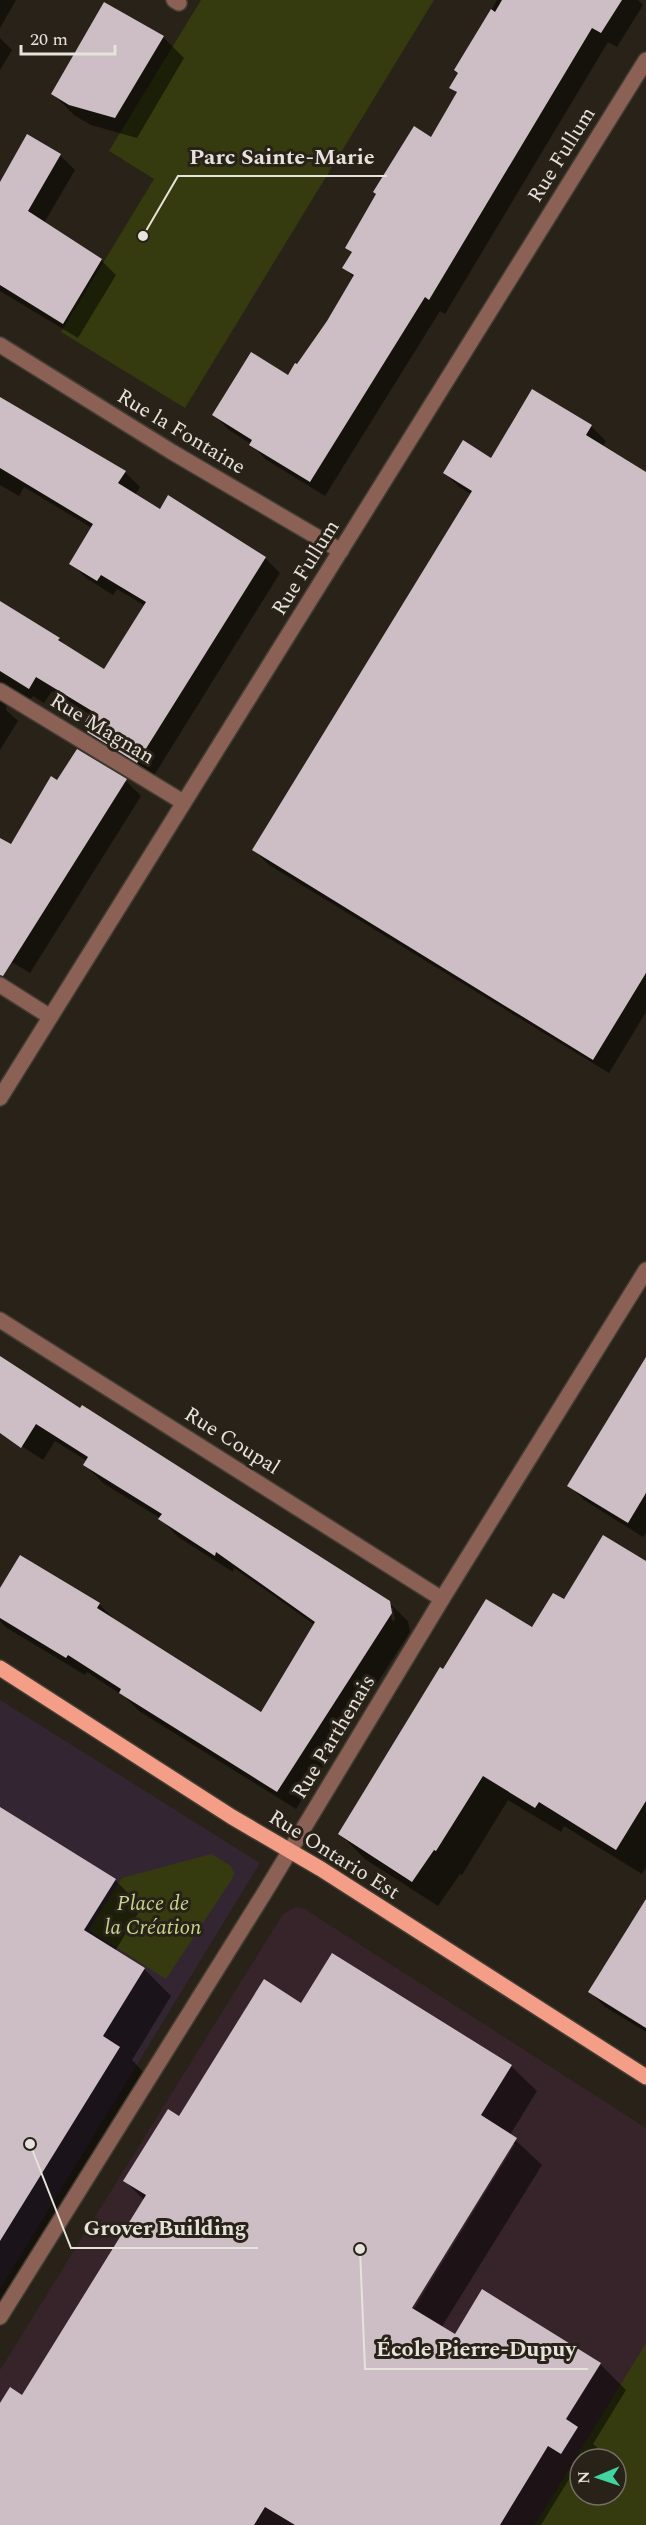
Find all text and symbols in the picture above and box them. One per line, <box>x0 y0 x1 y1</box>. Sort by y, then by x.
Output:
scale bar <box>21 18 116 56</box>
text: 20 m <box>30 26 68 53</box>
street label: Rue Fullum <box>520 101 604 209</box>
callout: Parc Sainte-Marie <box>178 136 387 176</box>
text: Parc Sainte-Marie <box>189 141 375 174</box>
street label: Rue la Fontaine <box>111 381 251 483</box>
street label: Rue Fullum <box>264 514 348 622</box>
street label: Rue Magnan <box>44 685 160 773</box>
street label: Rue Coupal <box>178 1399 286 1483</box>
street label: Rue Parthenais <box>284 1669 384 1805</box>
street label: Rue Ontario Est <box>262 1802 406 1908</box>
park label: Place de la Création <box>105 1888 201 1944</box>
callout: Grover Building <box>71 2208 258 2248</box>
text: Grover Building <box>84 2212 246 2245</box>
callout: École Pierre-Dupuy <box>365 2329 588 2369</box>
text: École Pierre-Dupuy <box>376 2333 577 2366</box>
north arrow <box>568 2447 628 2507</box>
text: N <box>572 2471 596 2484</box>

